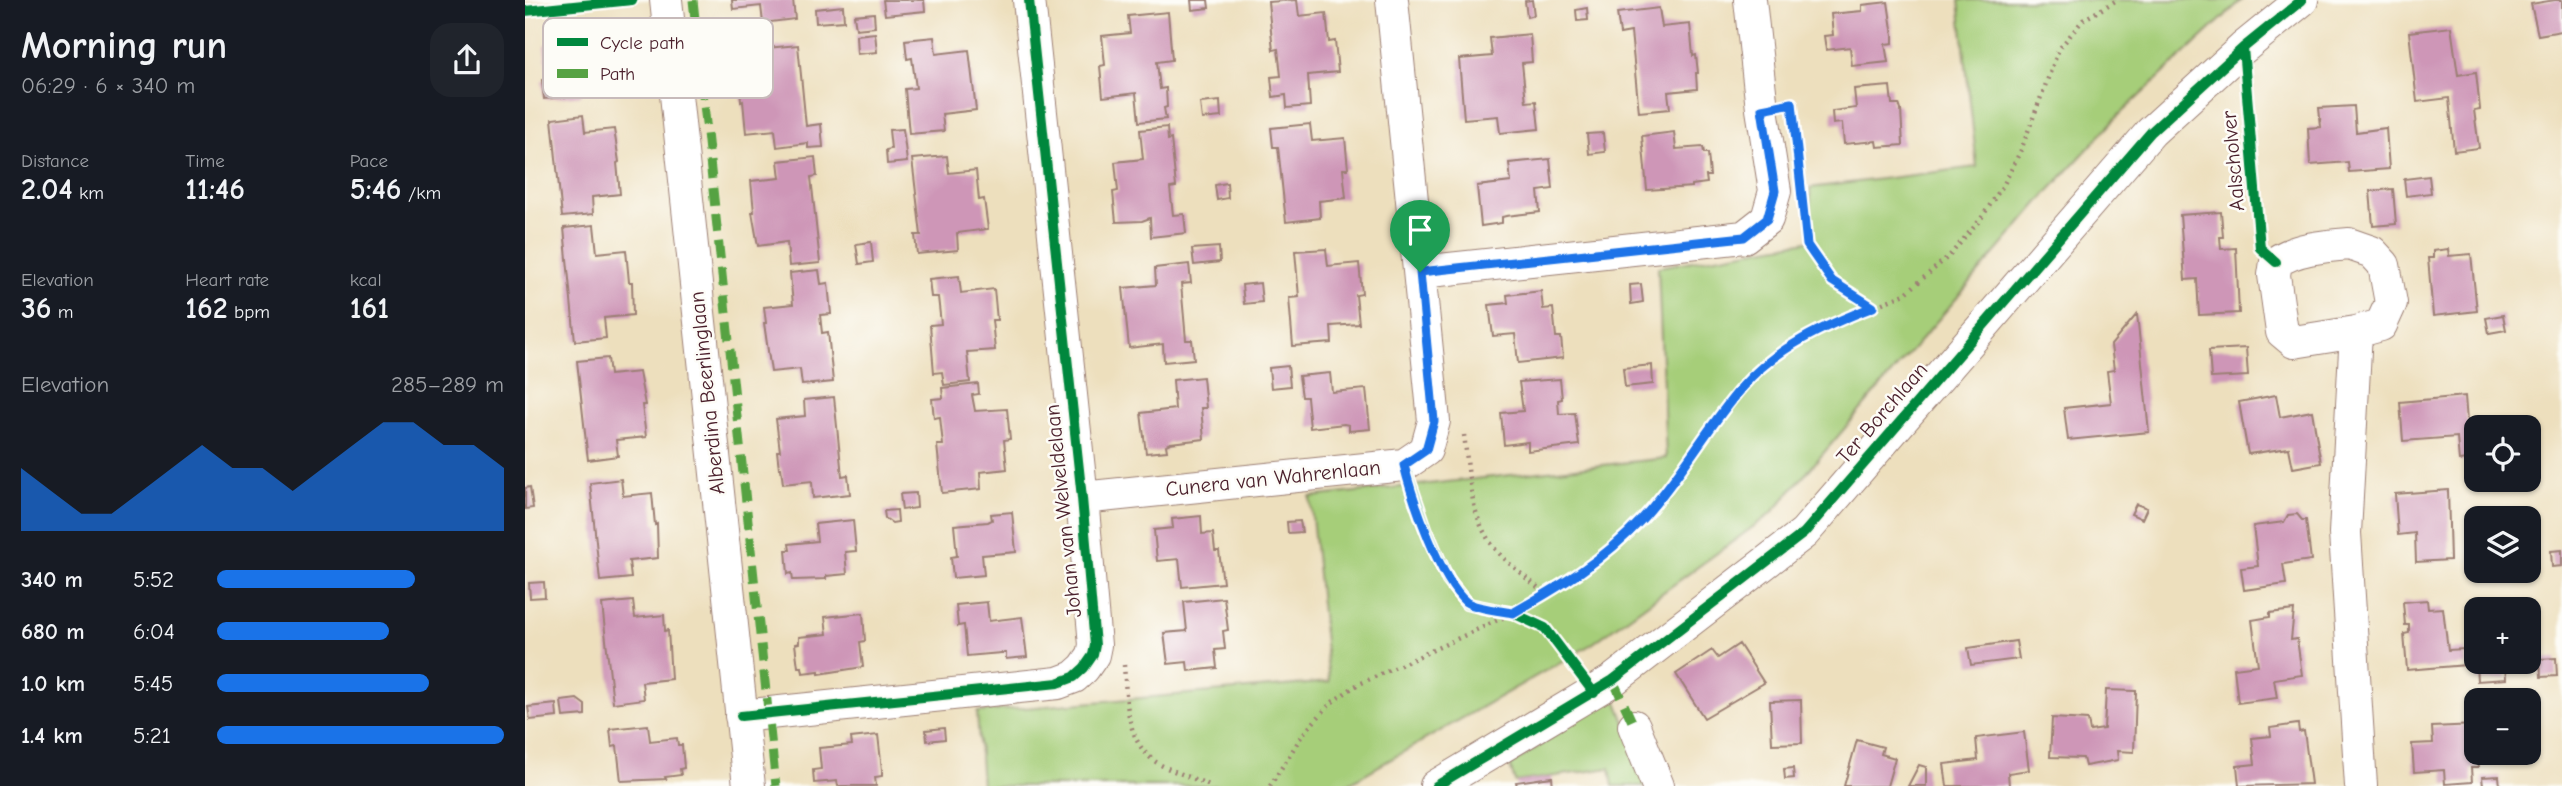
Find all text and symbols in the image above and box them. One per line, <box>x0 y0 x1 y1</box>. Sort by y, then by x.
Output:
legend <box>543 18 773 98</box>
button: share <box>430 23 504 97</box>
text: Morning run <box>21 24 227 68</box>
text: Cycle path <box>600 32 685 54</box>
text: Path <box>600 63 635 85</box>
text: 06:29 · 6 × 340 m <box>21 72 195 99</box>
street label: Aalscholver <box>2217 109 2249 212</box>
text: Distance <box>21 150 89 172</box>
text: Time <box>185 150 225 172</box>
text: Pace <box>350 150 388 172</box>
text: 2.04 <box>21 172 73 207</box>
text: 11:46 <box>185 172 245 207</box>
text: 5:46 <box>350 172 402 207</box>
text: km <box>73 182 104 204</box>
text: /km <box>402 182 441 204</box>
pin <box>1390 200 1450 272</box>
icon: arrive <box>1401 211 1439 249</box>
text: Elevation <box>21 269 94 291</box>
text: Heart rate <box>185 269 269 291</box>
text: kcal <box>350 269 382 291</box>
street label: Alberdina Beerlinglaan <box>684 290 730 496</box>
text: 36 <box>21 291 51 326</box>
text: 162 <box>185 291 228 326</box>
text: 161 <box>350 291 389 326</box>
text: m <box>51 301 74 323</box>
text: bpm <box>228 301 270 323</box>
street label: Ter Borchlaan <box>1832 357 1932 469</box>
text: Elevation <box>21 371 109 398</box>
text: 285–289 m <box>391 371 504 398</box>
street label: Johan van Welveldelaan <box>1040 403 1086 619</box>
map controls <box>2464 415 2541 765</box>
button: locate <box>2464 415 2541 492</box>
street label: Cunera van Wahrenlaan <box>1164 455 1382 501</box>
button: layers <box>2464 506 2541 583</box>
text: 340 m <box>21 566 83 593</box>
text: 5:52 <box>133 566 174 593</box>
button: + <box>2464 597 2541 674</box>
text: 680 m <box>21 618 84 645</box>
text: 6:04 <box>133 618 175 645</box>
text: 1.0 km <box>21 670 85 697</box>
text: 5:45 <box>133 670 173 697</box>
button: − <box>2464 688 2541 765</box>
text: 1.4 km <box>21 722 83 749</box>
text: 5:21 <box>133 722 171 749</box>

